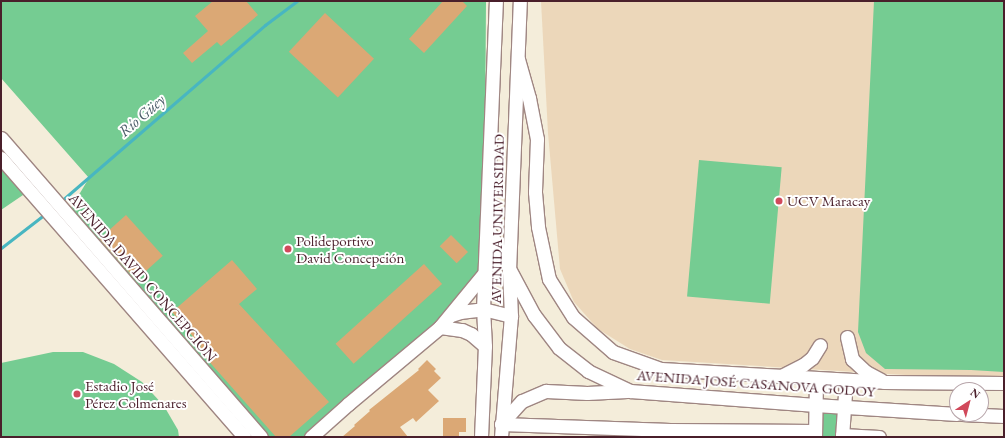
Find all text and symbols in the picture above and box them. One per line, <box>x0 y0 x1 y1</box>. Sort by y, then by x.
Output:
water label: Río Güey <box>115 91 169 141</box>
street label: AVENIDA UNIVERSIDAD <box>487 134 507 304</box>
street label: AVENIDA DAVID CONCEPCIÓN <box>65 189 221 365</box>
place label: UCV Maracay <box>787 192 870 210</box>
marker: UCV Maracay <box>774 196 784 206</box>
place label: Polideportivo David Concepción <box>296 231 404 266</box>
marker: Polideportivo David Concepción <box>283 244 293 254</box>
street label: AVENIDA JOSÉ CASANOVA GODOY <box>636 366 876 400</box>
place label: Estadio José Pérez Colmenares <box>85 376 186 411</box>
north arrow <box>949 382 989 422</box>
text: N <box>968 385 983 401</box>
marker: Estadio José Pérez Colmenares <box>72 389 82 399</box>

